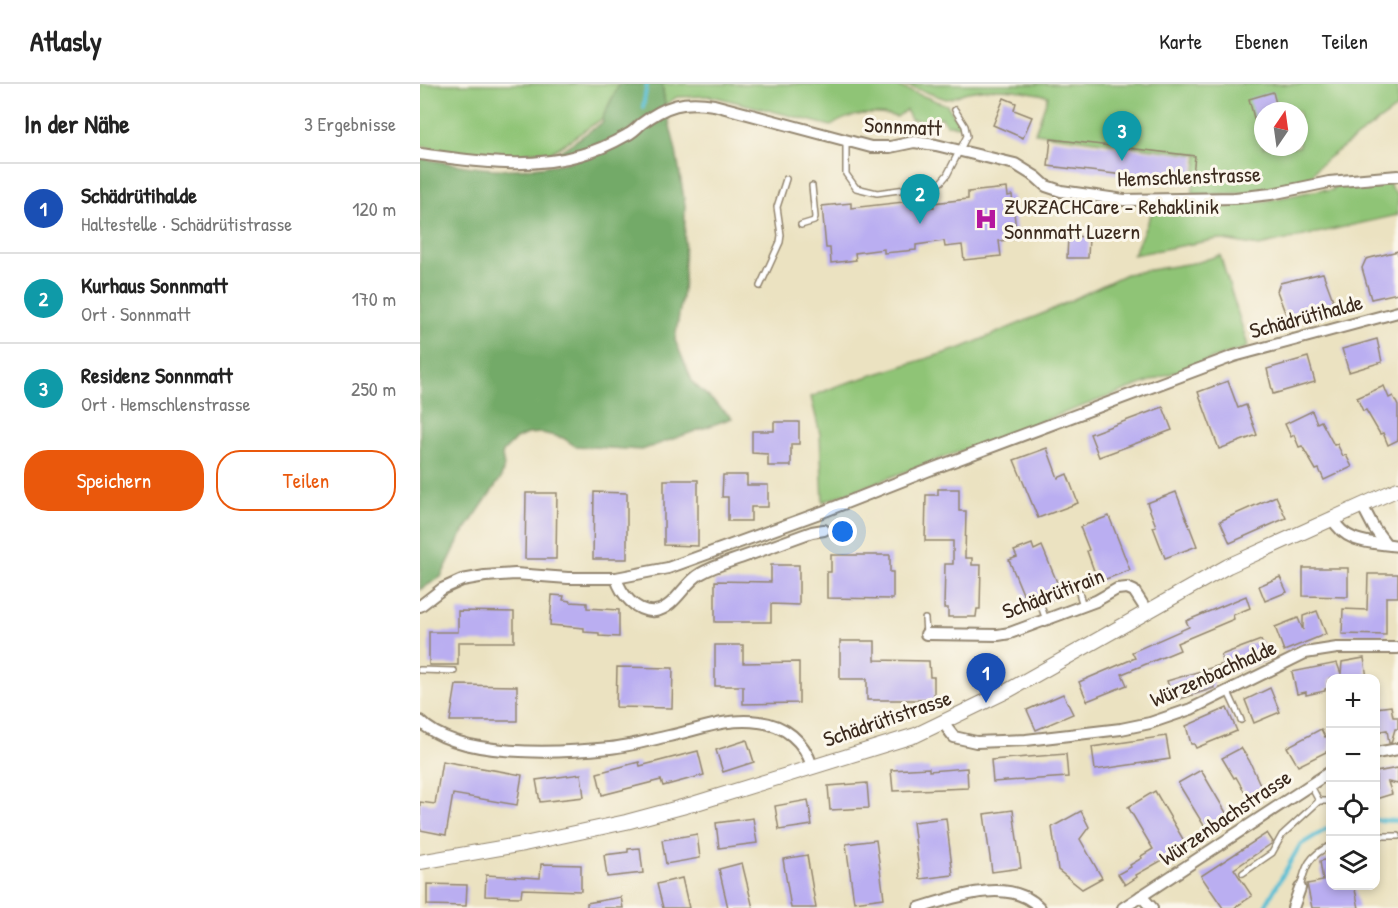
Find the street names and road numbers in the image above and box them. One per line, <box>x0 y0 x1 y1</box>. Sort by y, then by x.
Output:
street label: Sonnmatt <box>863 109 943 143</box>
street label: Hemschlenstrasse <box>1117 158 1262 193</box>
street label: Schädrütihalde <box>1246 286 1366 345</box>
street label: Schädrütirain <box>998 560 1108 626</box>
street label: Würzenbachhalde <box>1145 632 1281 714</box>
street label: Schädrütistrasse <box>819 682 955 754</box>
street label: Würzenbachstrasse <box>1153 762 1297 872</box>

